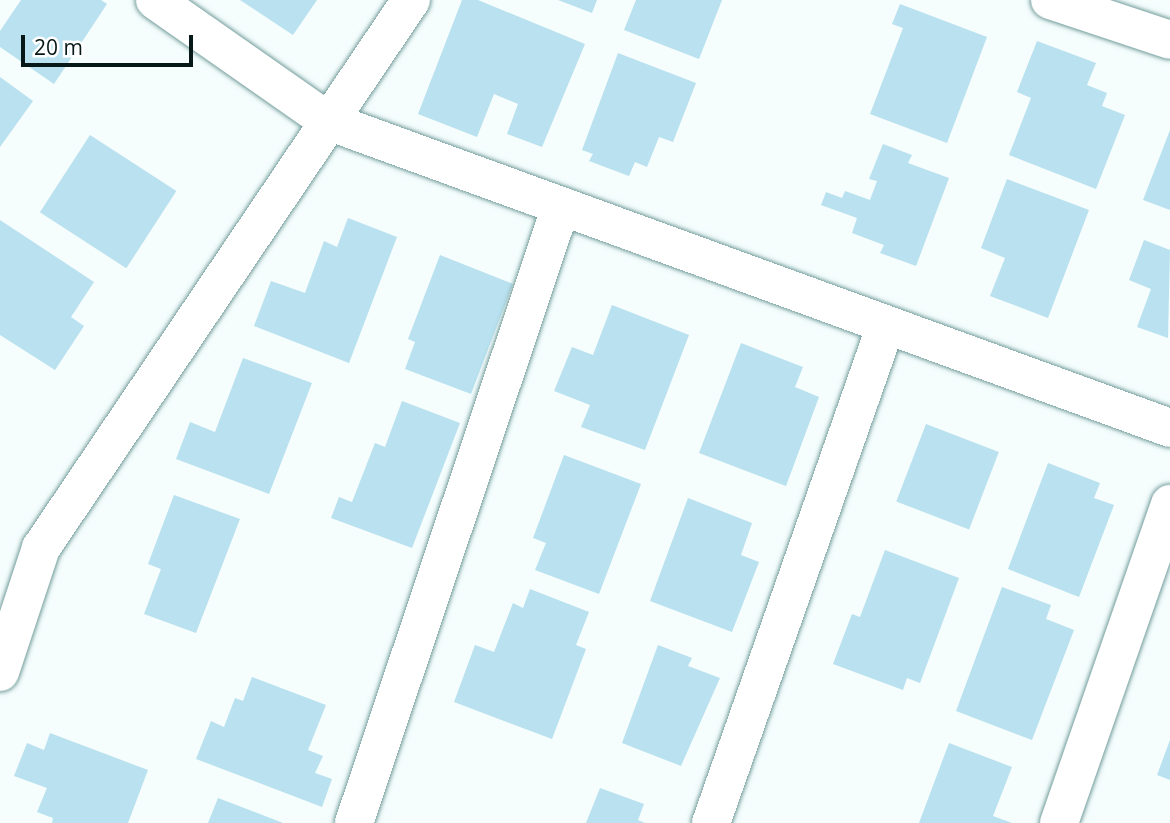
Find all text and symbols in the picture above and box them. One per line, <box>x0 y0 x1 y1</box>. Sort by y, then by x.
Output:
scale bar <box>24 21 196 65</box>
text: 20 m <box>34 33 83 61</box>

